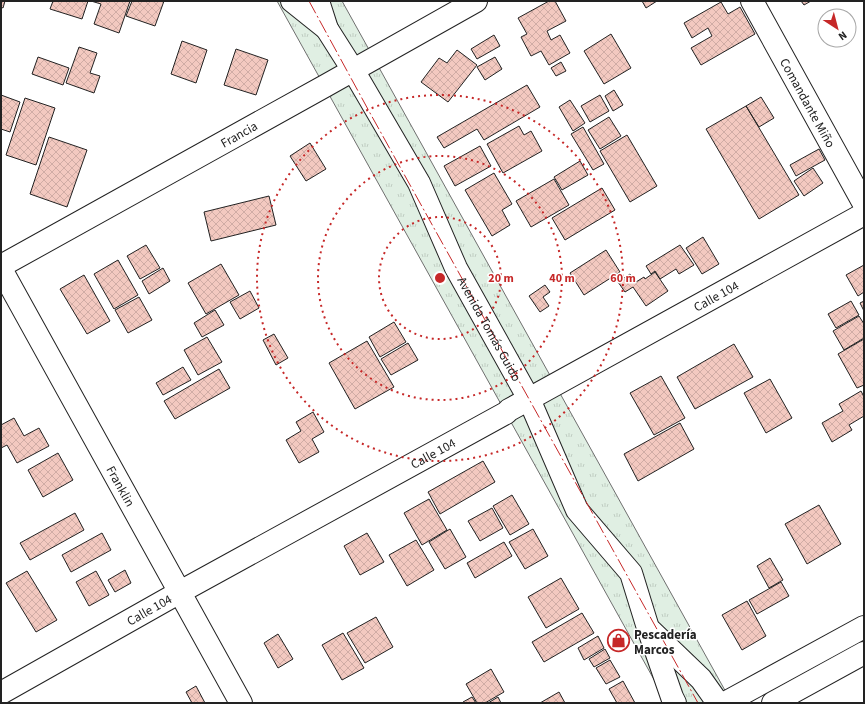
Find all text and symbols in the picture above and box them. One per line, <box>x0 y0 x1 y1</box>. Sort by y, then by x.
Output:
north arrow <box>817 8 857 48</box>
text: N <box>835 27 850 44</box>
street label: Comandante Miño <box>775 55 839 151</box>
street label: Francia <box>217 117 261 152</box>
text: 20 m <box>488 270 514 287</box>
text: 40 m <box>549 270 575 287</box>
text: 60 m <box>610 270 636 287</box>
centre of rings <box>433 271 447 285</box>
street label: Avenida Tomás Guido <box>453 274 525 385</box>
street label: Calle 104 <box>691 277 743 316</box>
street label: Calle 104 <box>407 434 460 474</box>
street label: Franklin <box>102 463 139 510</box>
street label: Calle 104 <box>124 590 176 630</box>
place label: Pescadería Marcos <box>634 626 697 659</box>
shop icon: Pescadería Marcos <box>606 628 632 654</box>

